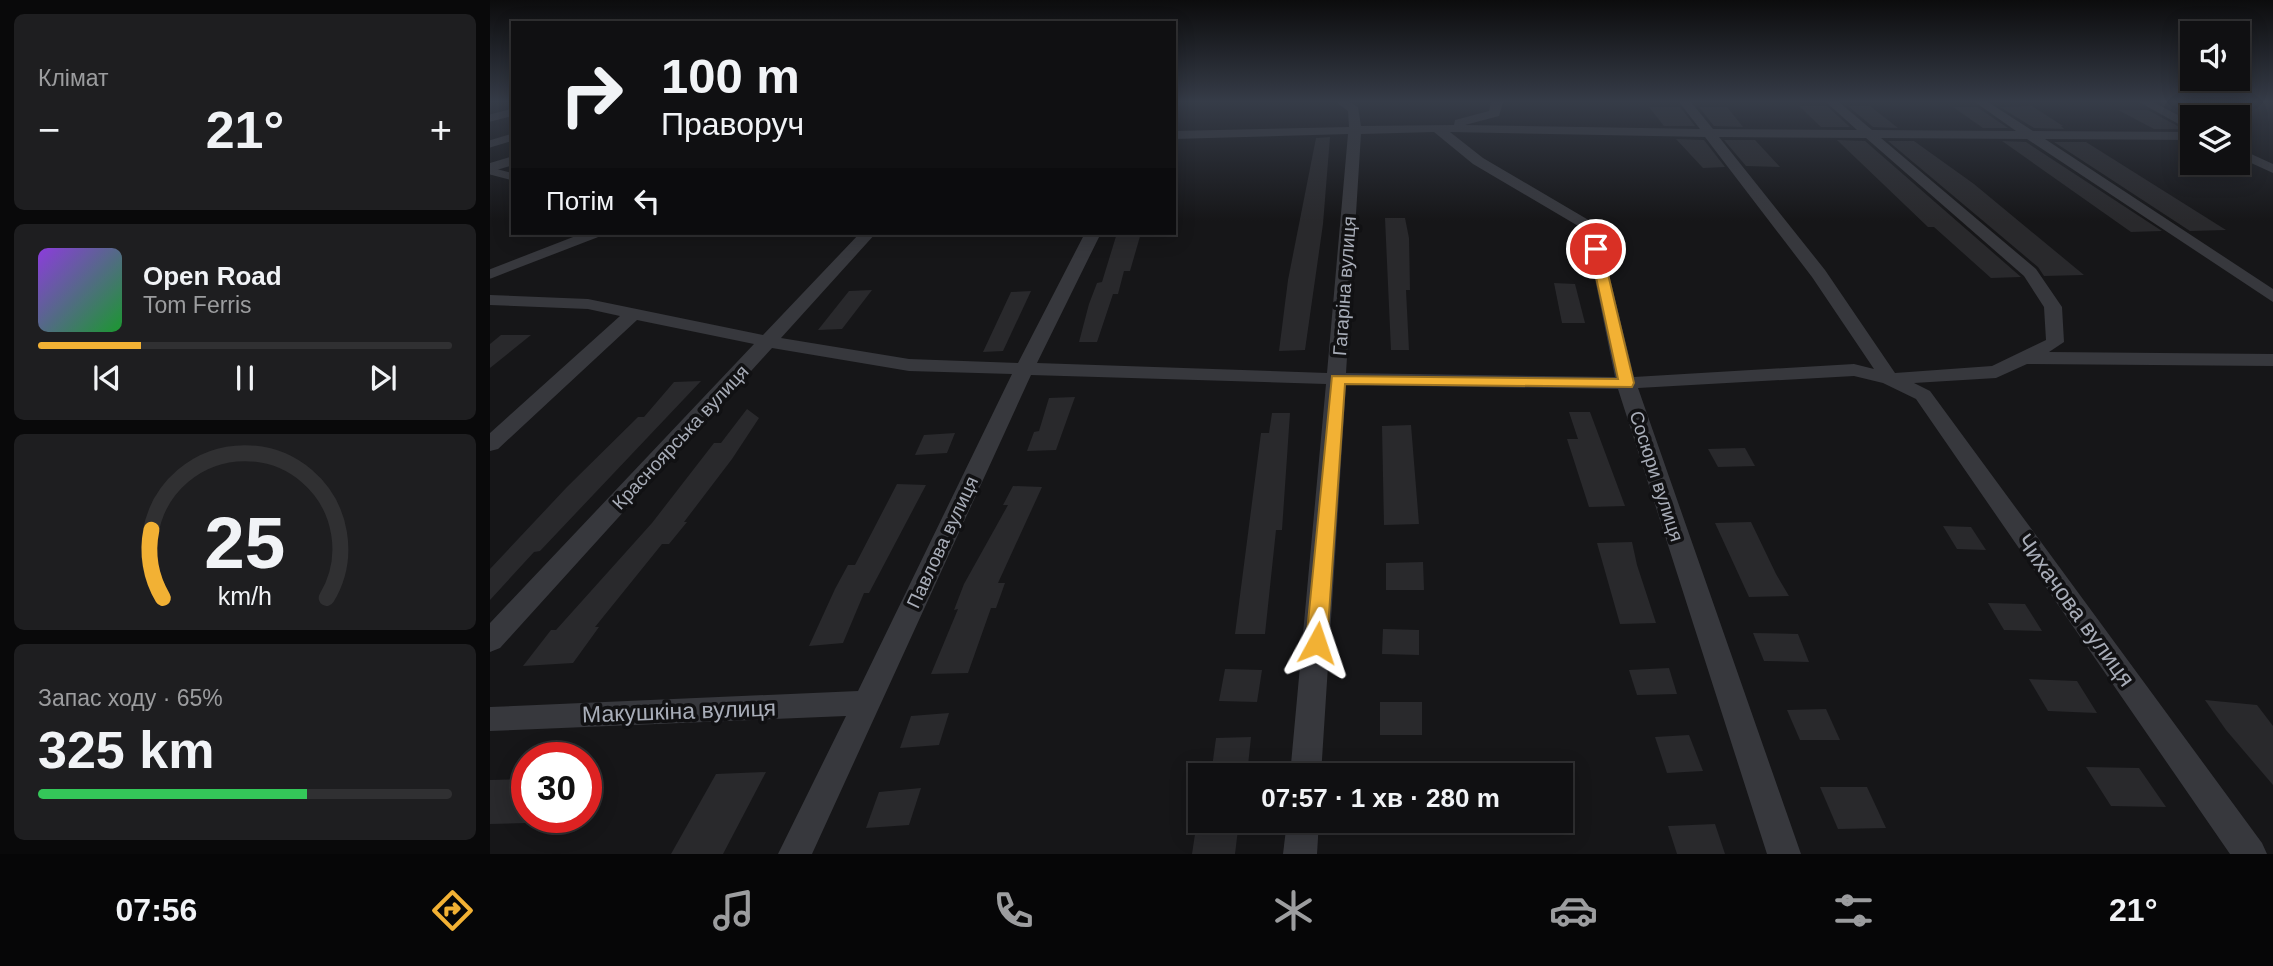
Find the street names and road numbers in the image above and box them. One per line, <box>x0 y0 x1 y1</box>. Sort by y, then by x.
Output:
street label: Гагаріна вулиця <box>1329 216 1360 356</box>
street label: Красноярська вулиця <box>608 361 753 514</box>
street label: Сосюри вулиця <box>1626 408 1688 544</box>
street label: Павлова вулиця <box>903 473 982 611</box>
street label: Чихачова вулиця <box>2012 529 2140 691</box>
street label: Макушкіна вулиця <box>582 695 776 727</box>

